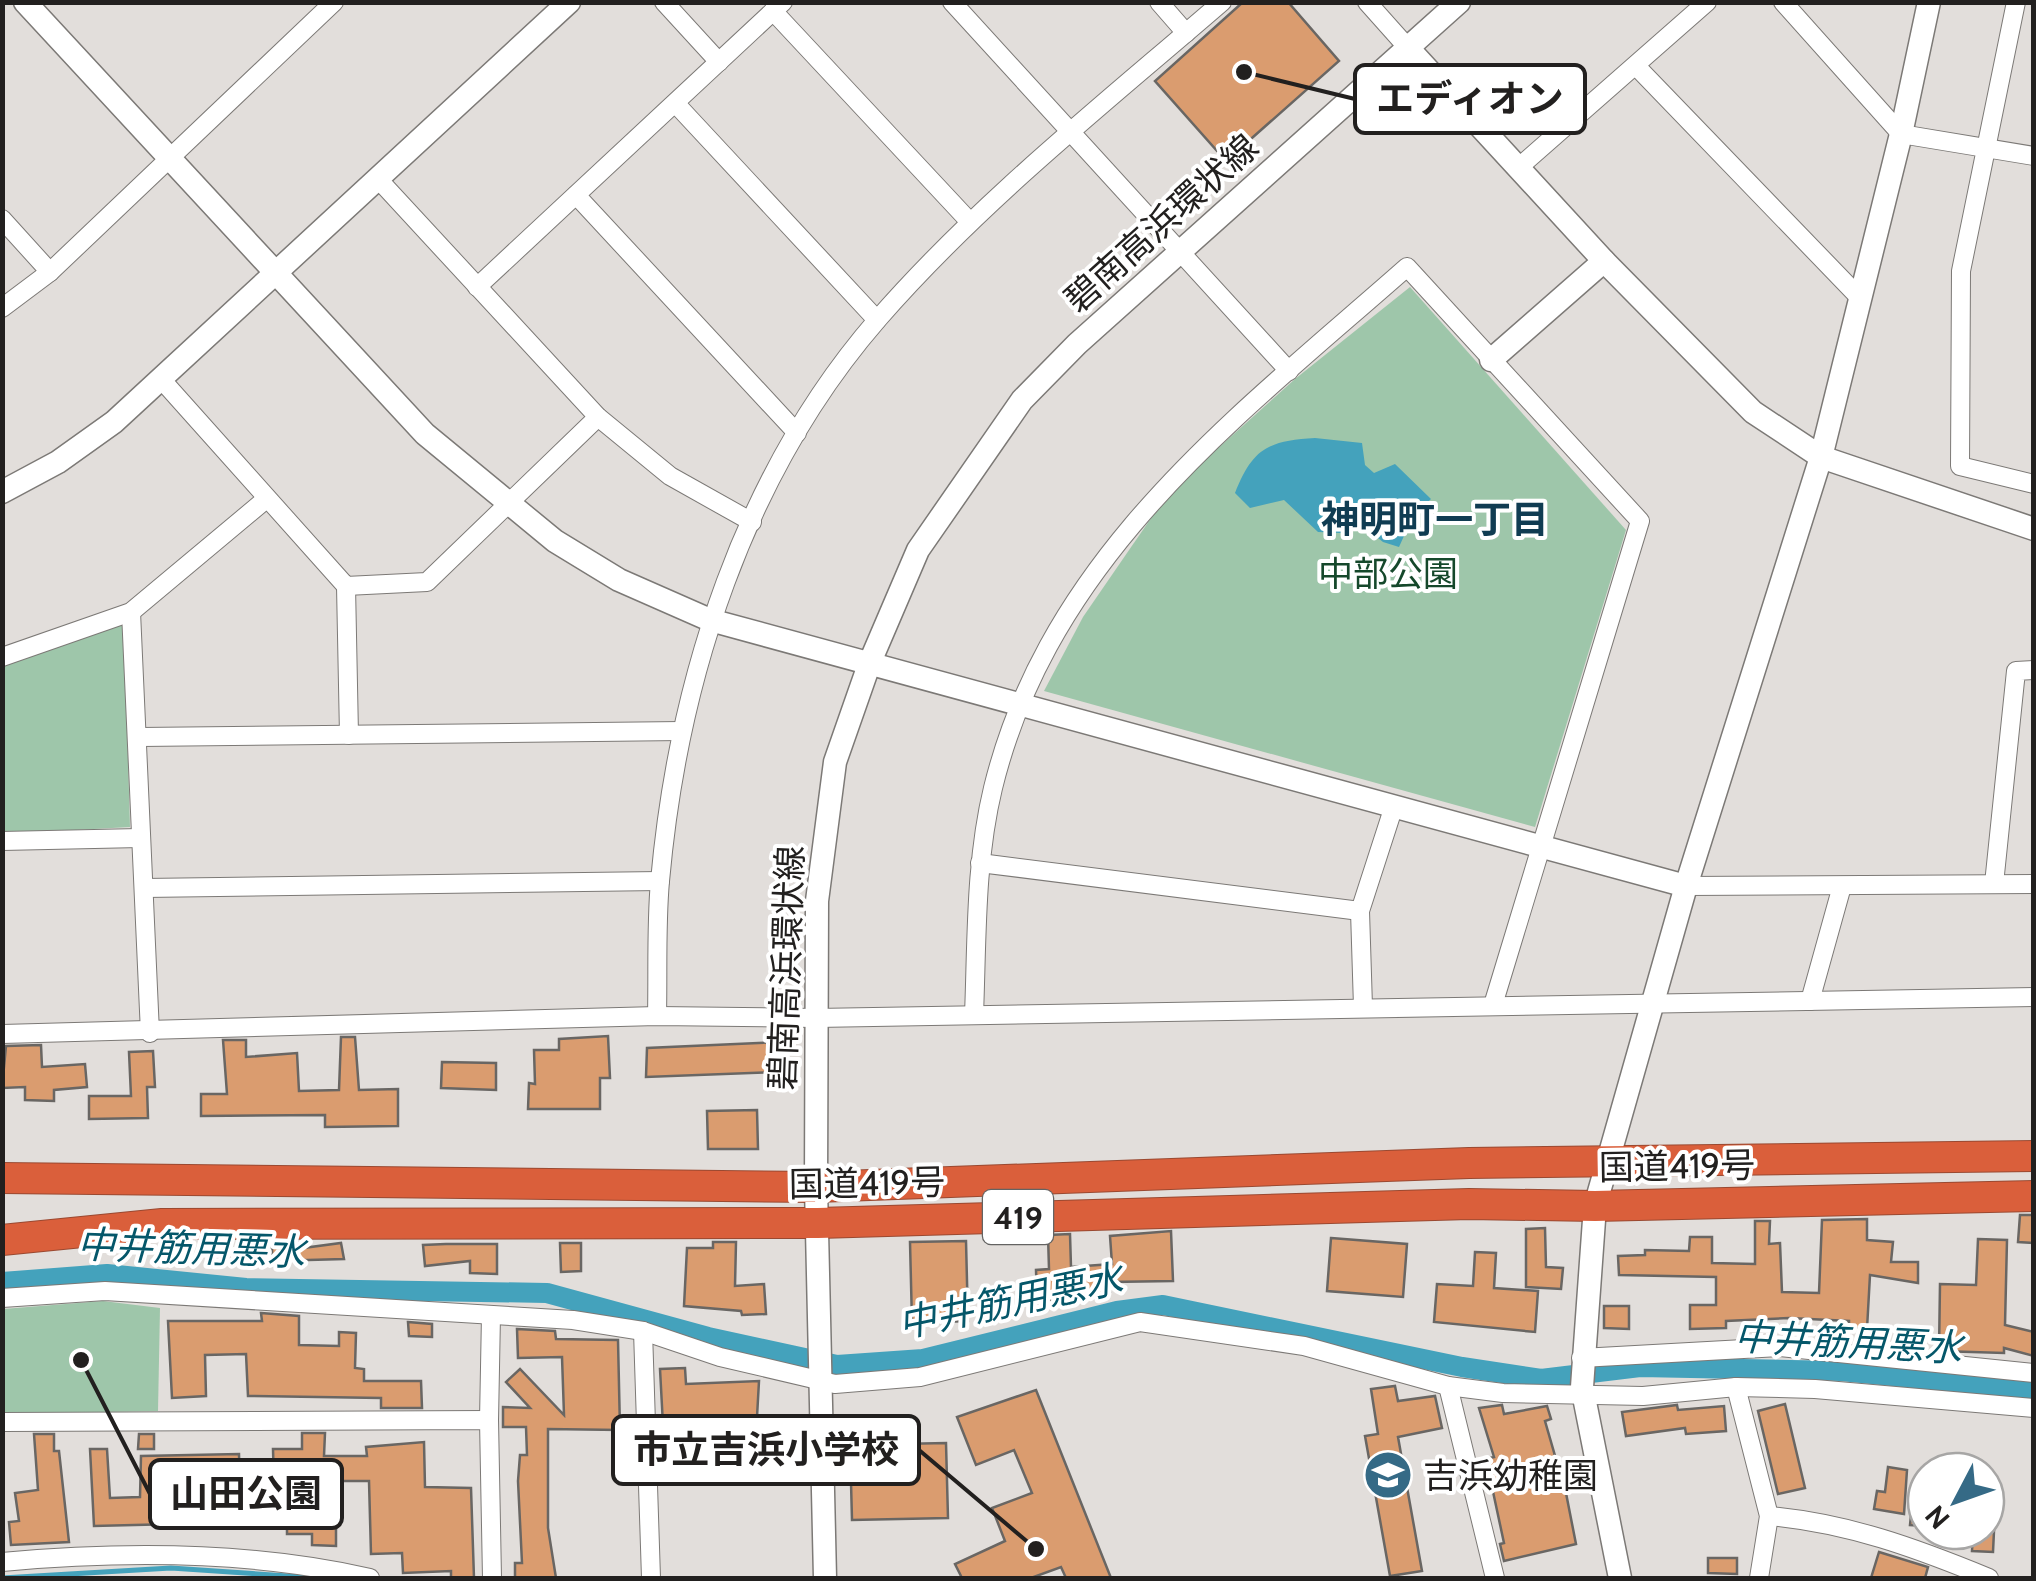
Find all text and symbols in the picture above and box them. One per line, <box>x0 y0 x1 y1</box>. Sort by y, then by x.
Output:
callout: エディオン <box>1355 65 1585 133</box>
text: エディオン <box>1376 75 1564 122</box>
street label: 碧南高浜環状線 <box>1056 125 1266 321</box>
district label: 神明町一丁目 <box>1321 496 1549 543</box>
park label: 中部公園 <box>1318 552 1458 595</box>
street label: 碧南高浜環状線 <box>760 845 812 1091</box>
street label: 国道419号 <box>1598 1143 1756 1189</box>
street label: 国道419号 <box>788 1160 946 1206</box>
road number: 419 <box>983 1190 1053 1244</box>
water label: 中井筋用悪水 <box>76 1221 310 1276</box>
water label: 中井筋用悪水 <box>894 1253 1130 1348</box>
water label: 中井筋用悪水 <box>1733 1313 1967 1372</box>
callout: 市立吉浜小学校 <box>613 1416 919 1484</box>
text: 市立吉浜小学校 <box>633 1426 899 1473</box>
school or university icon: 吉浜幼稚園 <box>1362 1449 1414 1501</box>
north arrow <box>1906 1451 2006 1551</box>
place label: 吉浜幼稚園 <box>1423 1454 1598 1497</box>
callout: 山田公園 <box>150 1460 342 1528</box>
text: 山田公園 <box>170 1470 322 1517</box>
text: N <box>1918 1499 1956 1536</box>

